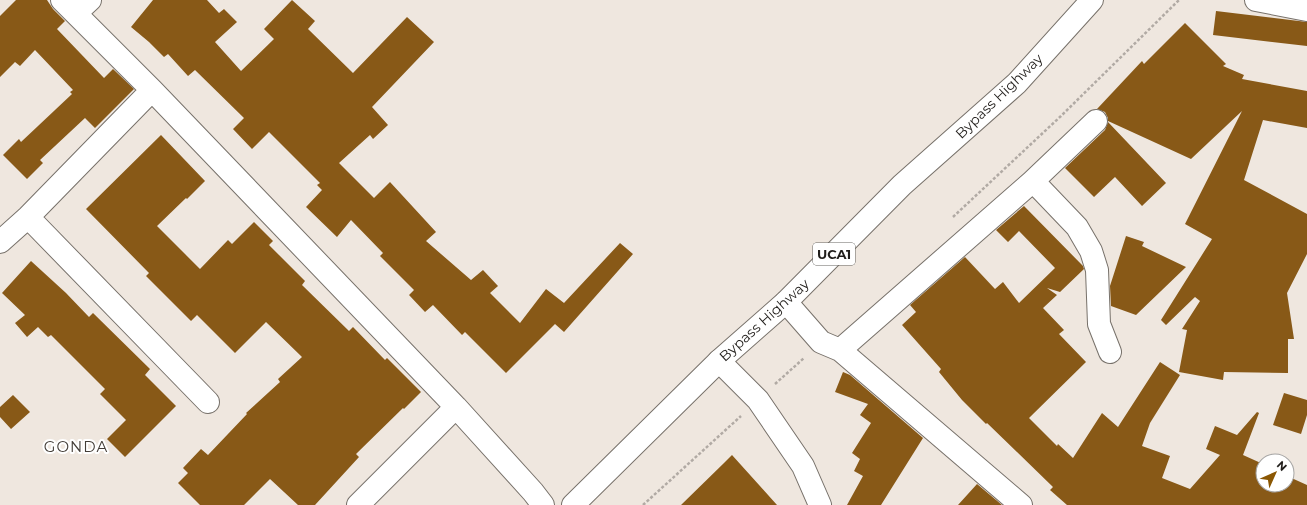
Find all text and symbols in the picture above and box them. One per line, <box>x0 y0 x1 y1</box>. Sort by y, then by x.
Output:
street label: Bypass Highway <box>951 49 1047 142</box>
road number: UCA1 <box>813 243 855 265</box>
street label: Bypass Highway <box>715 275 813 365</box>
district label: GONDA <box>44 437 108 456</box>
north arrow <box>1255 453 1295 493</box>
text: N <box>1274 458 1290 474</box>

